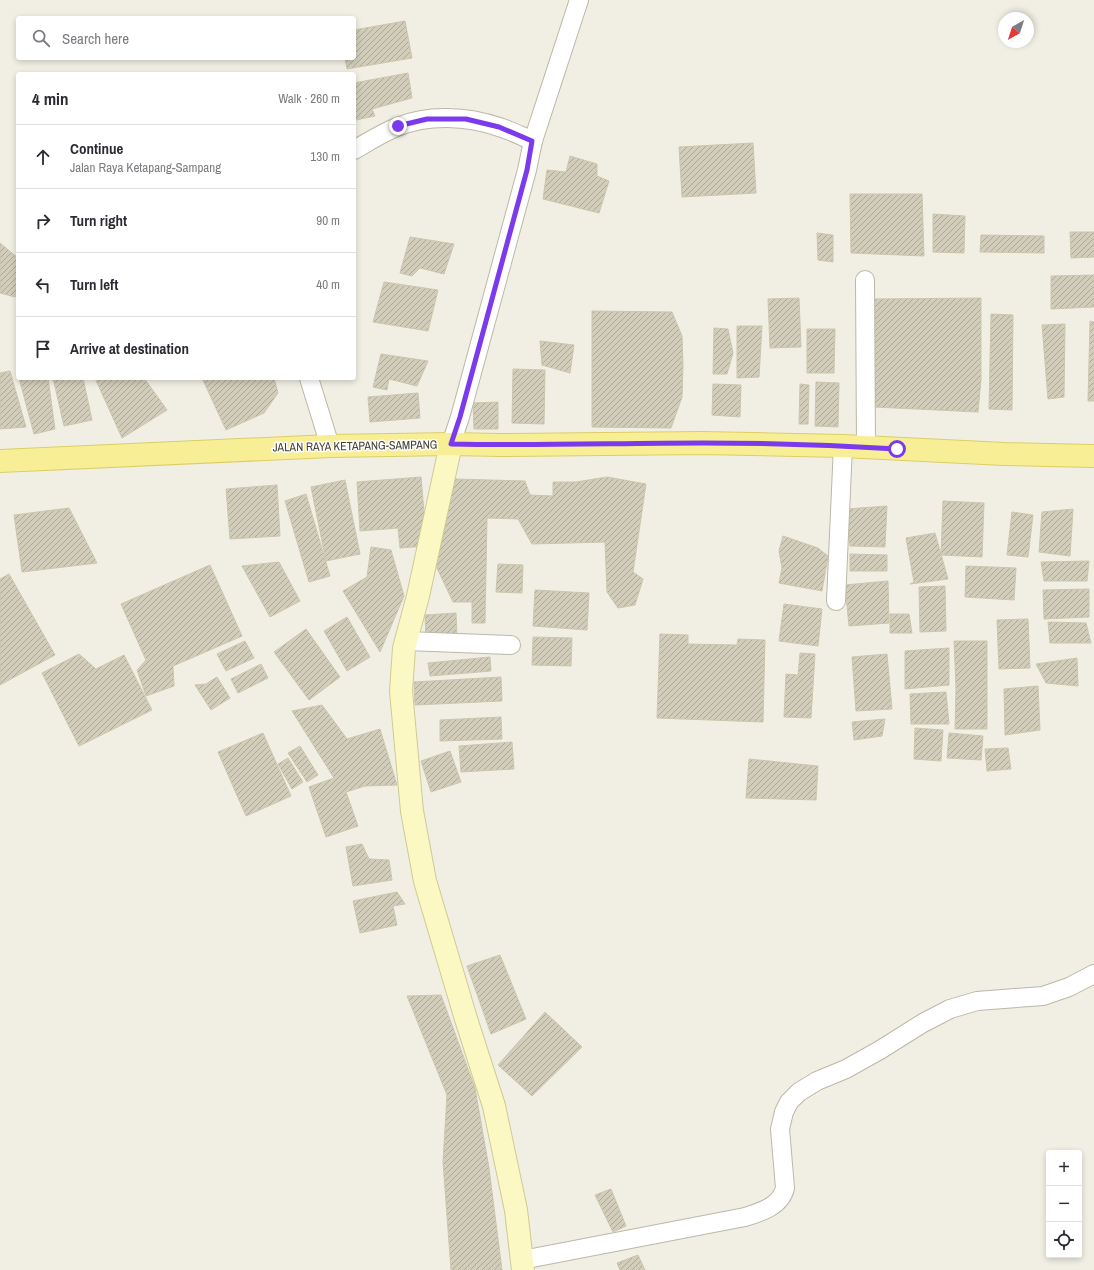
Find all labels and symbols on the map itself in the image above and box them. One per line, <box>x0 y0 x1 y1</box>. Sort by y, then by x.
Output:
north arrow <box>998 12 1034 48</box>
route end <box>389 117 407 135</box>
street label: JALAN RAYA KETAPANG-SAMPANG <box>272 437 438 455</box>
route start <box>888 440 906 458</box>

